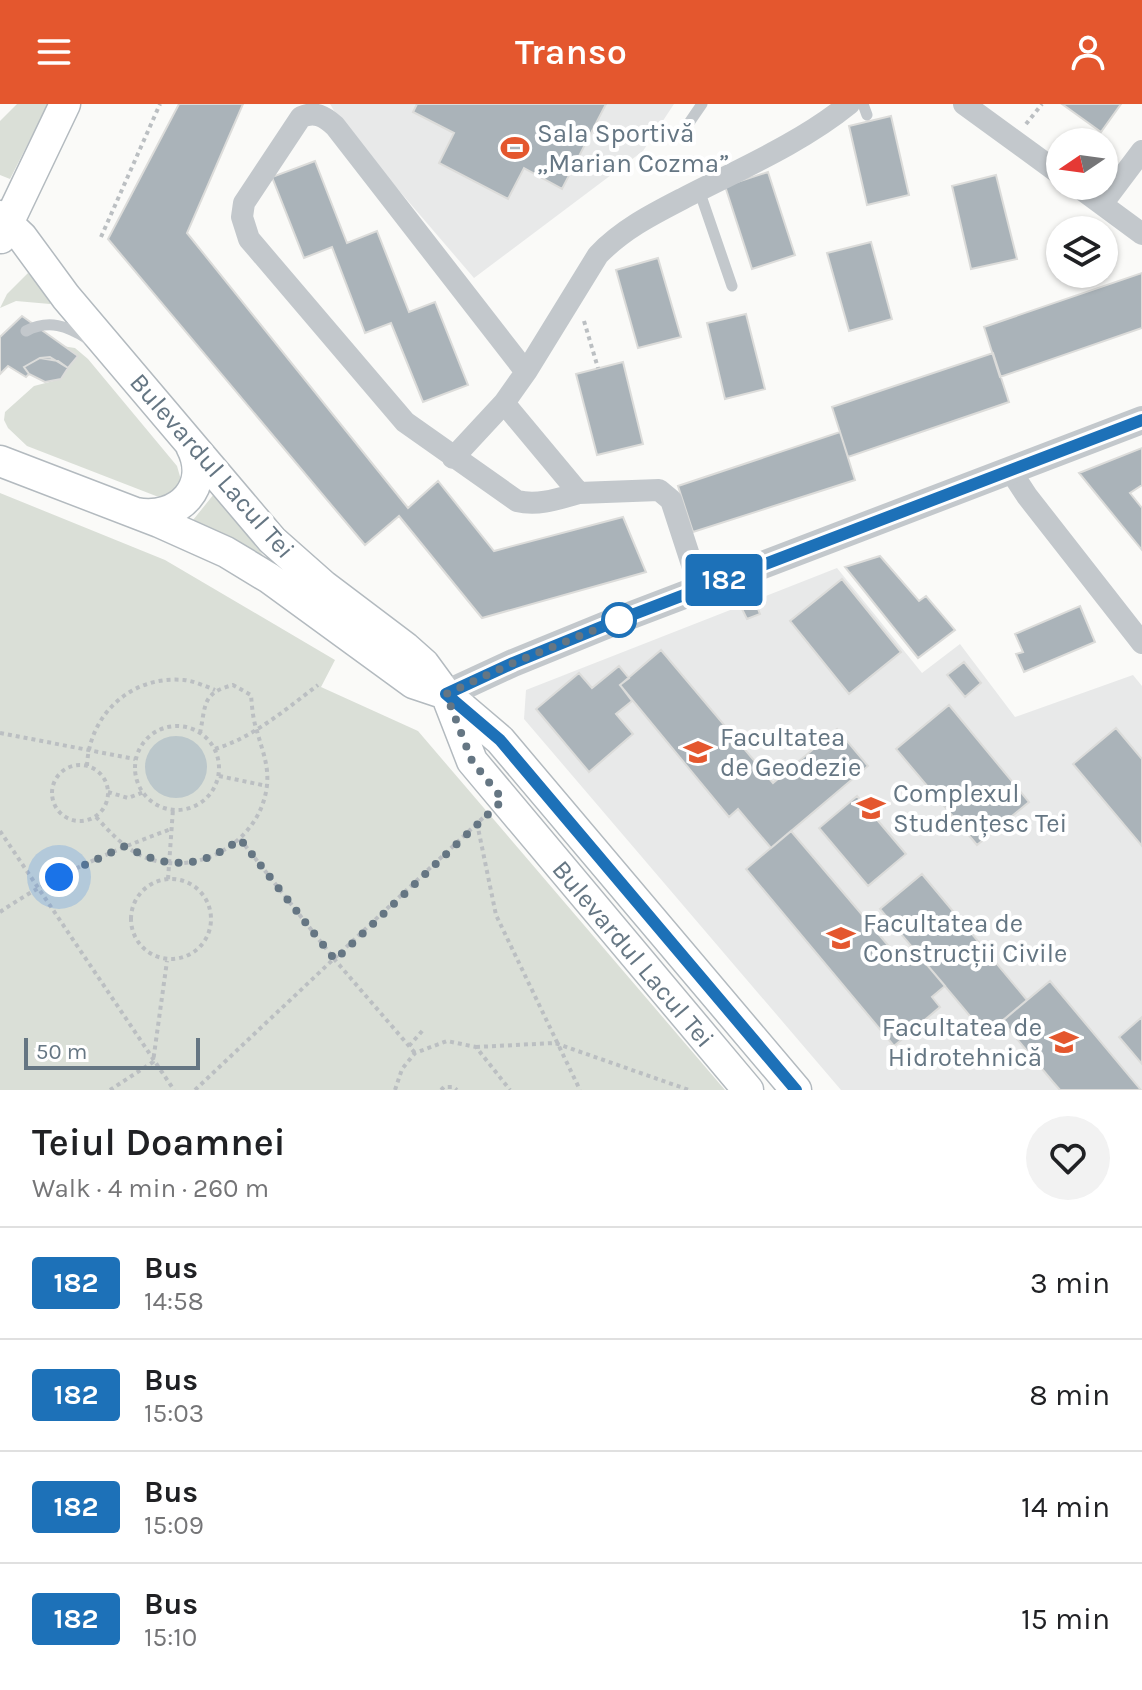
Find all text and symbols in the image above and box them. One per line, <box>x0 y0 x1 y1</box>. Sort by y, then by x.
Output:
icon: menu <box>32 30 76 74</box>
icon: person <box>1066 30 1110 74</box>
text: Transo <box>515 31 627 73</box>
place label: Sala Sportivă „Marian Cozma” <box>537 118 729 179</box>
north arrow <box>1046 128 1118 200</box>
map controls <box>1046 128 1118 288</box>
sports icon: Sala Sportivă „Marian Cozma” <box>500 133 530 163</box>
button: layers <box>1046 216 1118 288</box>
street label: Bulevardul Lacul Tei <box>123 367 301 565</box>
line badge: 182 <box>678 554 770 606</box>
text: 182 <box>701 563 747 596</box>
unlabelled marker <box>602 603 636 637</box>
place label: Facultatea de Geodezie <box>720 722 861 783</box>
school or university icon: Facultatea de Geodezie <box>683 737 713 767</box>
place label: Complexul Studențesc Tei <box>893 778 1067 839</box>
school or university icon: Complexul Studențesc Tei <box>856 793 886 823</box>
street label: Bulevardul Lacul Tei <box>546 854 720 1054</box>
your location <box>39 857 79 897</box>
place label: Facultatea de Construcții Civile <box>863 908 1067 969</box>
school or university icon: Facultatea de Construcții Civile <box>826 923 856 953</box>
place label: Facultatea de Hidrotehnică <box>882 1012 1042 1073</box>
school or university icon: Facultatea de Hidrotehnică <box>1049 1027 1079 1057</box>
scale bar <box>24 1034 200 1070</box>
text: 50 m <box>36 1039 87 1065</box>
button: heart <box>1026 1116 1110 1200</box>
text: Teiul Doamnei <box>32 1120 286 1165</box>
text: Walk · 4 min · 260 m <box>32 1173 269 1204</box>
text: Bus <box>144 1250 198 1286</box>
text: 3 min <box>1030 1265 1110 1301</box>
text: 182 <box>53 1266 99 1299</box>
text: 14:58 <box>144 1286 204 1317</box>
text: Bus <box>144 1362 198 1398</box>
text: 8 min <box>1029 1377 1110 1413</box>
text: 182 <box>53 1378 99 1411</box>
text: 15:03 <box>144 1398 204 1429</box>
text: Bus <box>144 1474 198 1510</box>
text: 14 min <box>1021 1489 1110 1525</box>
text: 182 <box>53 1490 99 1523</box>
text: 15:09 <box>144 1510 204 1541</box>
text: Bus <box>144 1586 198 1622</box>
text: 15 min <box>1021 1601 1110 1637</box>
text: 182 <box>53 1602 99 1635</box>
text: 15:10 <box>144 1622 197 1653</box>

